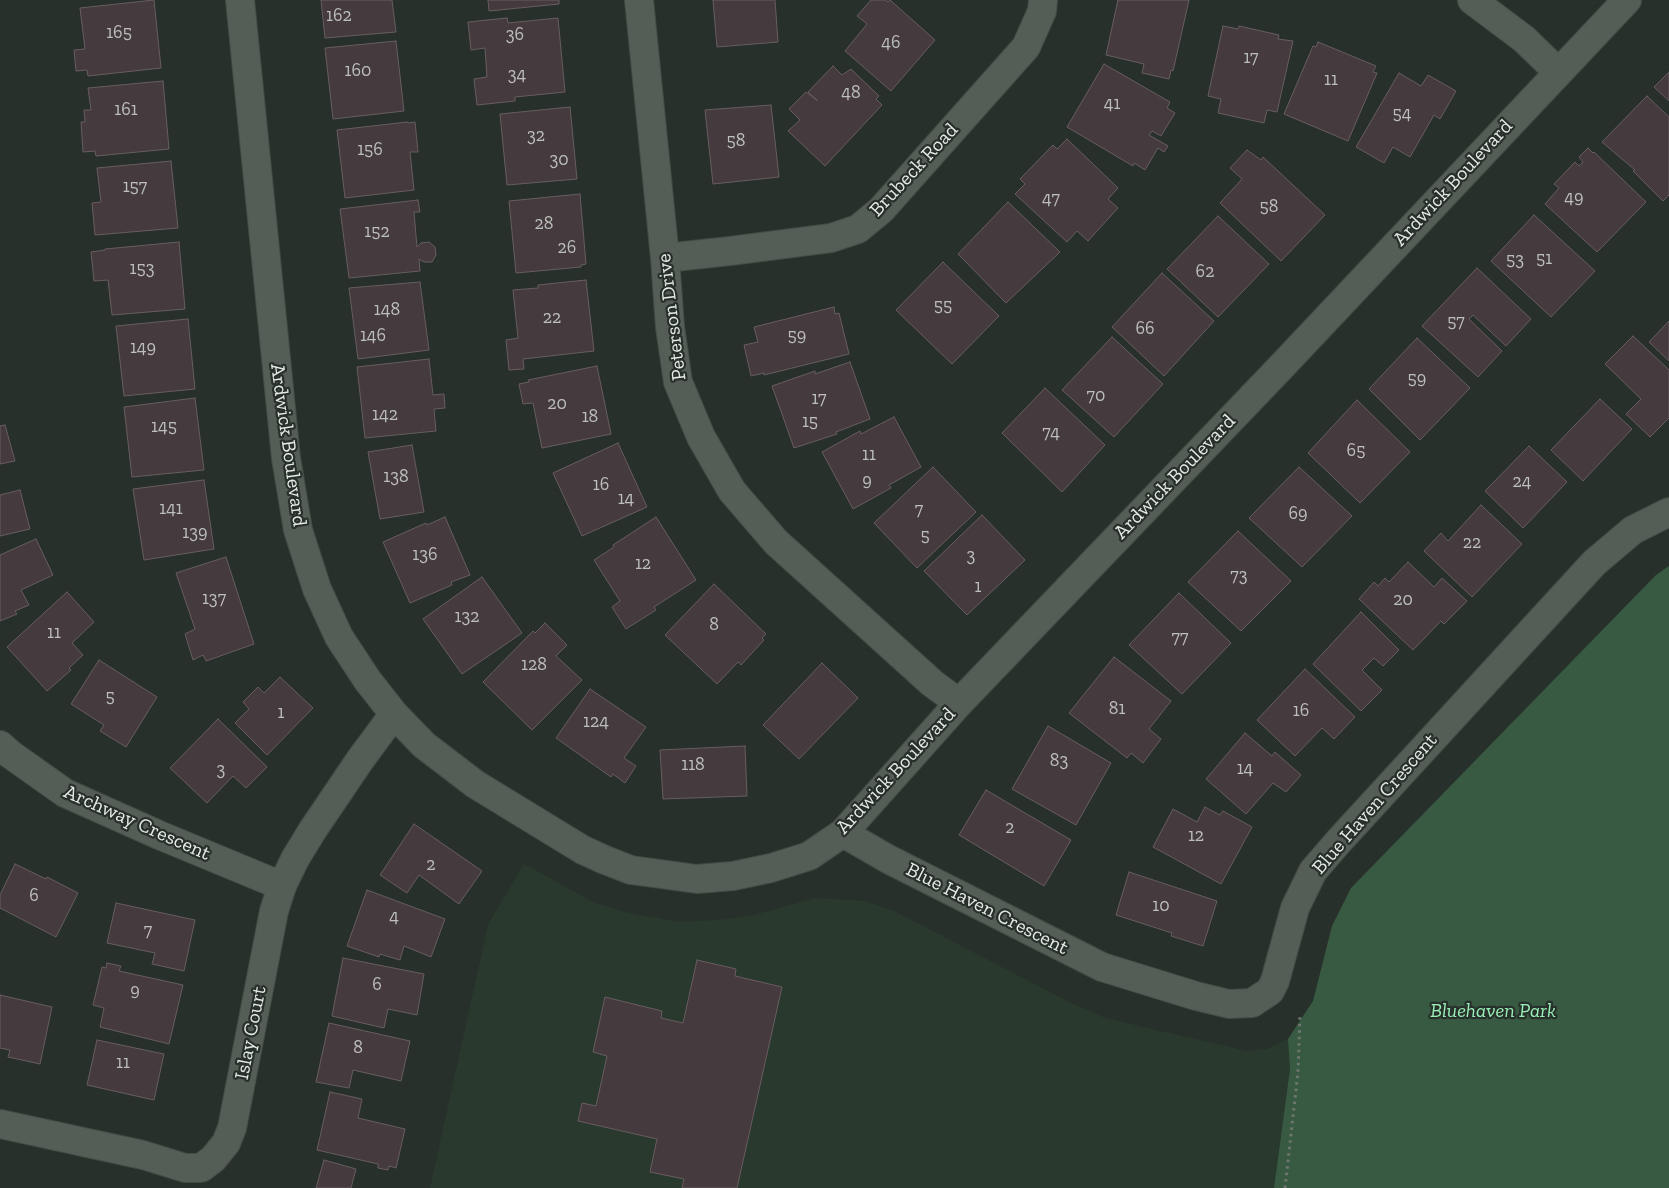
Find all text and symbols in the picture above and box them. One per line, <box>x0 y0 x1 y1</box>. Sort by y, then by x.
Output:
house number: 162 <box>326 5 352 27</box>
house number: 165 <box>106 22 132 44</box>
house number: 36 <box>506 24 524 46</box>
house number: 46 <box>881 32 901 54</box>
house number: 17 <box>1243 47 1259 69</box>
house number: 160 <box>345 60 371 82</box>
house number: 34 <box>508 64 526 86</box>
house number: 11 <box>1324 69 1338 91</box>
house number: 48 <box>841 82 861 104</box>
house number: 41 <box>1104 93 1120 115</box>
house number: 161 <box>114 99 138 121</box>
house number: 54 <box>1393 103 1411 125</box>
street label: Ardwick Boulevard <box>1388 115 1518 251</box>
street label: Brubeck Road <box>865 118 963 222</box>
house number: 32 <box>527 125 545 147</box>
house number: 58 <box>727 130 745 152</box>
house number: 156 <box>357 139 383 161</box>
house number: 30 <box>549 149 569 171</box>
house number: 157 <box>123 176 147 198</box>
house number: 49 <box>1564 187 1584 209</box>
house number: 47 <box>1042 188 1060 210</box>
house number: 58 <box>1260 196 1278 218</box>
house number: 28 <box>535 213 553 235</box>
house number: 152 <box>364 221 390 243</box>
house number: 26 <box>558 237 576 259</box>
house number: 51 <box>1536 248 1552 270</box>
house number: 53 <box>1506 249 1524 271</box>
street label: Peterson Drive <box>652 252 692 382</box>
house number: 153 <box>130 258 154 280</box>
house number: 62 <box>1196 261 1214 283</box>
house number: 55 <box>934 295 952 317</box>
house number: 148 <box>374 299 400 321</box>
house number: 22 <box>543 307 561 329</box>
house number: 57 <box>1447 311 1465 333</box>
house number: 66 <box>1135 318 1155 340</box>
house number: 146 <box>360 325 386 347</box>
house number: 59 <box>788 325 806 347</box>
house number: 149 <box>130 337 156 359</box>
street label: Ardwick Boulevard <box>265 362 311 528</box>
house number: 59 <box>1408 368 1426 390</box>
house number: 70 <box>1087 385 1105 407</box>
house number: 17 <box>811 388 827 410</box>
house number: 20 <box>547 393 567 415</box>
house number: 142 <box>372 404 398 426</box>
house number: 18 <box>582 406 598 428</box>
street label: Ardwick Boulevard <box>1109 410 1241 544</box>
house number: 15 <box>802 411 818 433</box>
house number: 145 <box>151 416 177 438</box>
house number: 74 <box>1042 422 1060 444</box>
house number: 65 <box>1347 440 1365 462</box>
house number: 11 <box>862 444 876 466</box>
house number: 138 <box>383 466 409 488</box>
house number: 9 <box>862 470 872 492</box>
house number: 24 <box>1513 471 1531 493</box>
house number: 16 <box>593 474 609 496</box>
house number: 14 <box>618 488 634 510</box>
house number: 141 <box>159 498 183 520</box>
house number: 7 <box>915 499 923 521</box>
house number: 69 <box>1288 503 1308 525</box>
house number: 139 <box>182 522 208 544</box>
house number: 5 <box>920 525 930 547</box>
house number: 22 <box>1463 532 1481 554</box>
house number: 136 <box>412 544 438 566</box>
house number: 3 <box>967 545 975 567</box>
house number: 12 <box>635 553 651 575</box>
house number: 73 <box>1230 565 1248 587</box>
house number: 1 <box>975 576 981 598</box>
house number: 137 <box>202 588 226 610</box>
house number: 20 <box>1393 589 1413 611</box>
house number: 132 <box>454 606 480 628</box>
house number: 8 <box>709 614 719 636</box>
house number: 11 <box>47 622 61 644</box>
house number: 77 <box>1172 627 1188 649</box>
house number: 128 <box>521 654 547 676</box>
house number: 5 <box>105 686 115 708</box>
house number: 81 <box>1109 698 1125 720</box>
house number: 16 <box>1293 700 1309 722</box>
house number: 1 <box>278 702 284 724</box>
street label: Ardwick Boulevard <box>831 703 961 839</box>
house number: 124 <box>583 711 609 733</box>
street label: Blue Haven Crescent <box>1307 729 1443 879</box>
house number: 83 <box>1050 750 1068 772</box>
house number: 118 <box>681 754 705 776</box>
house number: 14 <box>1237 758 1253 780</box>
house number: 3 <box>217 759 225 781</box>
street label: Archway Crescent <box>60 780 214 866</box>
house number: 2 <box>1005 817 1015 839</box>
house number: 12 <box>1188 825 1204 847</box>
house number: 2 <box>426 854 436 876</box>
street label: Blue Haven Crescent <box>902 858 1072 960</box>
house number: 6 <box>29 885 39 907</box>
house number: 10 <box>1152 895 1170 917</box>
house number: 4 <box>389 906 399 928</box>
house number: 7 <box>144 920 152 942</box>
house number: 6 <box>372 974 382 996</box>
house number: 9 <box>130 980 140 1002</box>
street label: Islay Court <box>230 984 272 1082</box>
park label: Bluehaven Park <box>1430 999 1556 1023</box>
house number: 8 <box>353 1037 363 1059</box>
house number: 11 <box>116 1052 130 1074</box>

